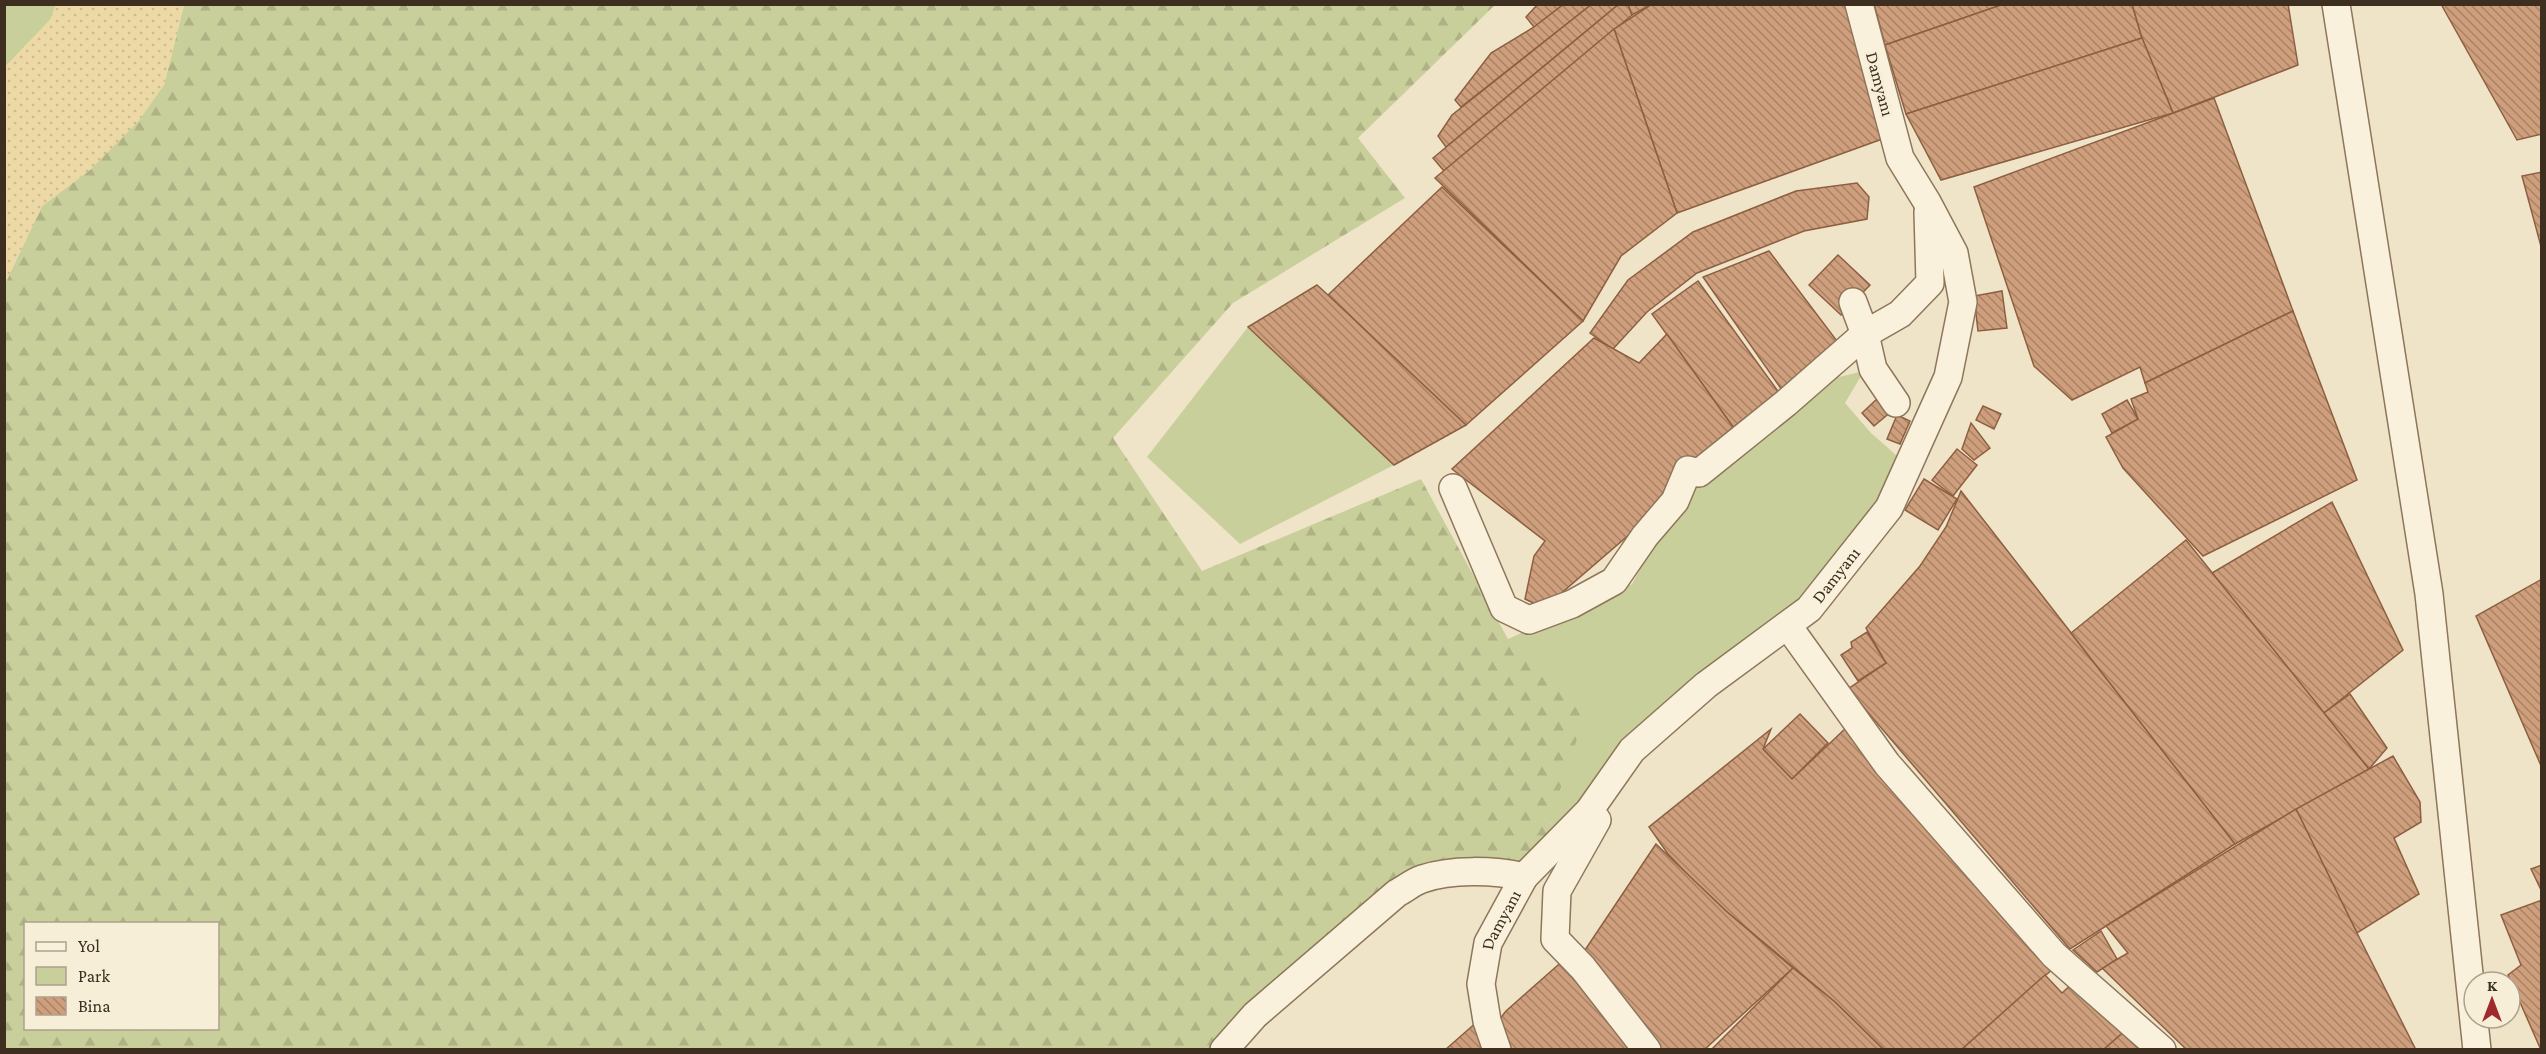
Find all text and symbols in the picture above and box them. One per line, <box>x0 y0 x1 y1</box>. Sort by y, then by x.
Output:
street label: Damyanı <box>1862 50 1898 119</box>
street label: Damyanı <box>1808 543 1864 607</box>
street label: Damyanı <box>1477 886 1525 951</box>
legend <box>24 922 219 1030</box>
text: Yol <box>78 936 100 956</box>
text: Park <box>78 966 110 986</box>
north arrow <box>2462 970 2522 1030</box>
text: K <box>2487 977 2498 994</box>
text: Bina <box>78 996 111 1016</box>

